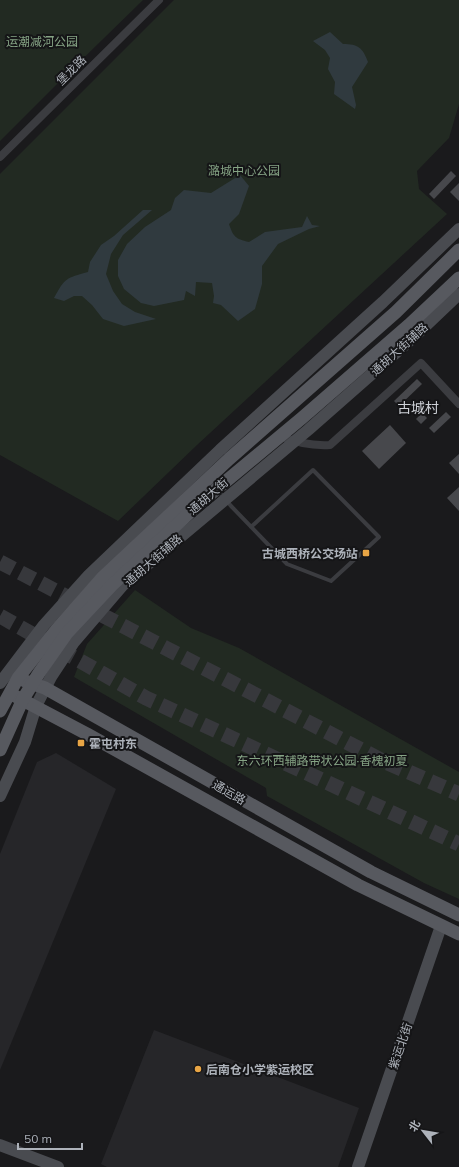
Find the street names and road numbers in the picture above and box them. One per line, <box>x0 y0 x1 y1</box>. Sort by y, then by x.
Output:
street label: 堡龙路 <box>53 52 89 88</box>
street label: 通胡大街辅路 <box>367 319 431 379</box>
street label: 通胡大街 <box>185 475 231 517</box>
street label: 通胡大街辅路 <box>121 531 185 589</box>
street label: 通运路 <box>210 777 248 807</box>
street label: 紫运北街 <box>385 1021 415 1071</box>

